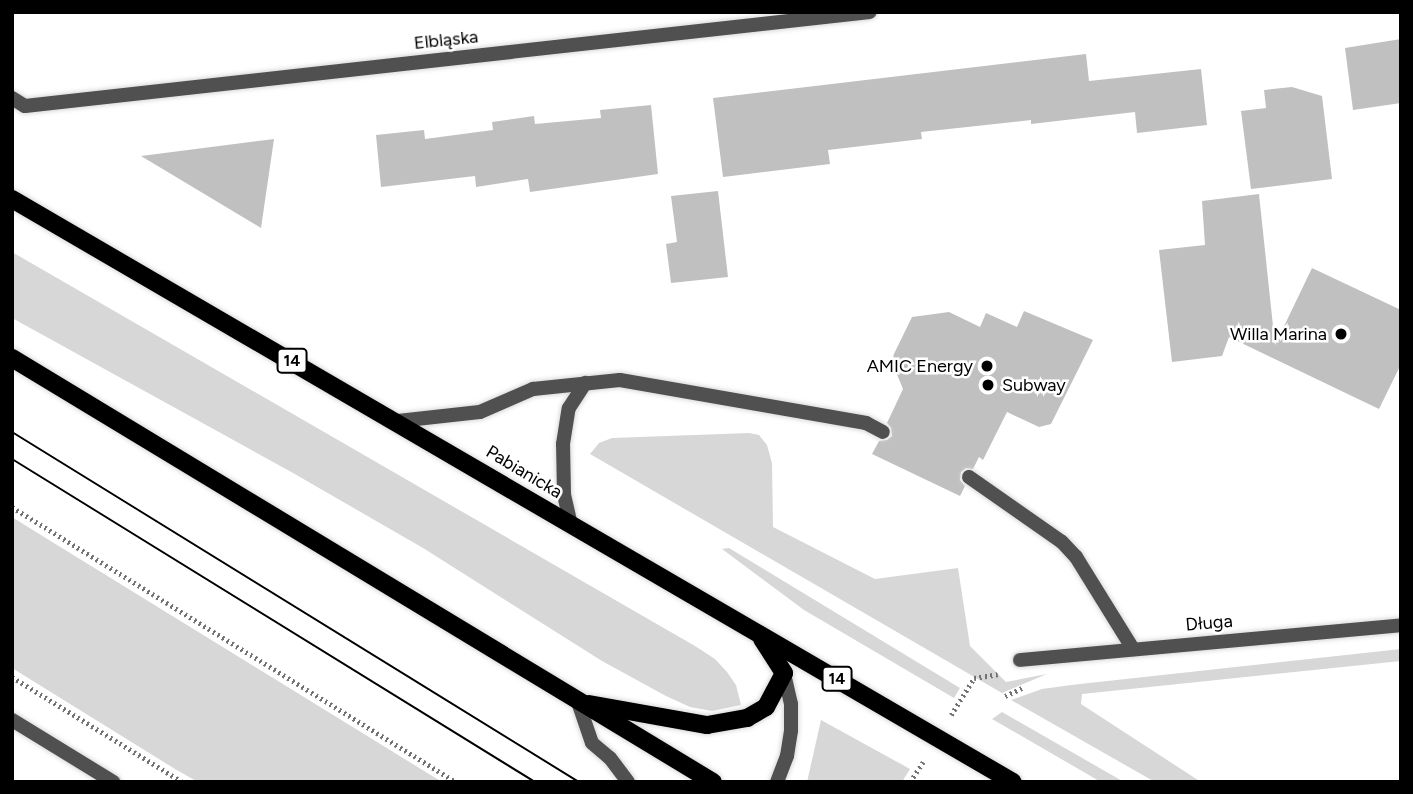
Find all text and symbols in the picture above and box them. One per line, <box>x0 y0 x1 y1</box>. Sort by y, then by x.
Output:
street label: Elbląska <box>413 26 479 54</box>
place label: Willa Marina <box>1230 323 1327 345</box>
marker: Willa Marina <box>1333 326 1349 342</box>
road number: 14 <box>276 348 308 374</box>
place label: AMIC Energy <box>867 355 973 377</box>
marker: AMIC Energy <box>979 358 995 374</box>
place label: Subway <box>1002 374 1066 396</box>
marker: Subway <box>980 377 996 393</box>
street label: Pabianicka <box>482 441 566 503</box>
street label: Długa <box>1185 610 1233 636</box>
road number: 14 <box>821 666 853 692</box>

